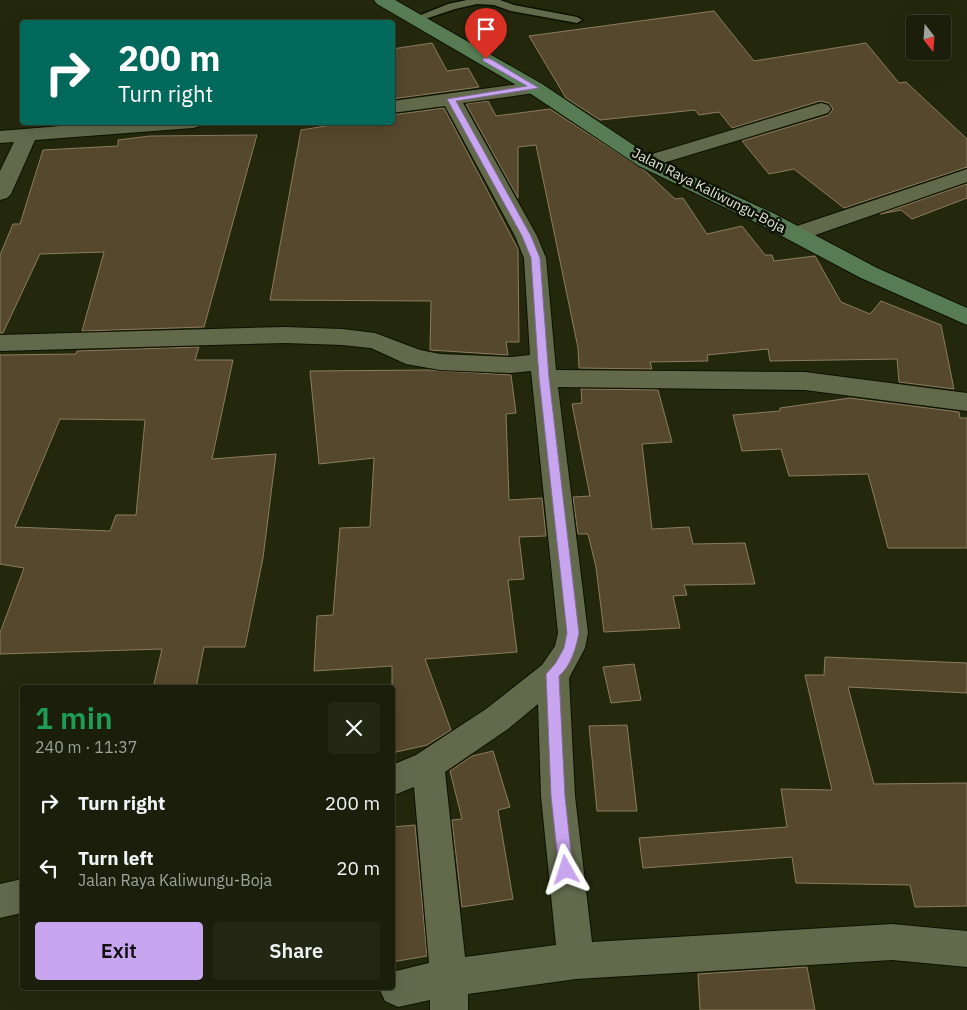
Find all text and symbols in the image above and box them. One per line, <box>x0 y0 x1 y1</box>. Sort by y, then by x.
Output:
pin <box>465 8 507 59</box>
icon: arrive <box>472 15 500 43</box>
north arrow <box>906 15 951 60</box>
map controls <box>906 15 951 60</box>
text: 200 m <box>118 35 221 81</box>
icon: right <box>35 40 100 105</box>
text: Turn right <box>118 79 213 108</box>
street label: Jalan Raya Kaliwungu-Boja <box>629 143 789 237</box>
text: 1 min <box>35 698 113 737</box>
button: close <box>328 702 380 754</box>
text: 240 m · 11:37 <box>35 737 137 757</box>
icon: right <box>35 789 63 817</box>
text: Turn right <box>78 791 165 815</box>
text: 200 m <box>325 791 380 815</box>
position arrow <box>539 843 591 895</box>
text: Turn left <box>78 846 154 870</box>
icon: left <box>35 854 63 882</box>
text: 20 m <box>336 856 380 880</box>
text: Jalan Raya Kaliwungu-Boja <box>78 870 272 890</box>
button: Exit <box>35 922 203 980</box>
button: Share <box>213 922 380 980</box>

